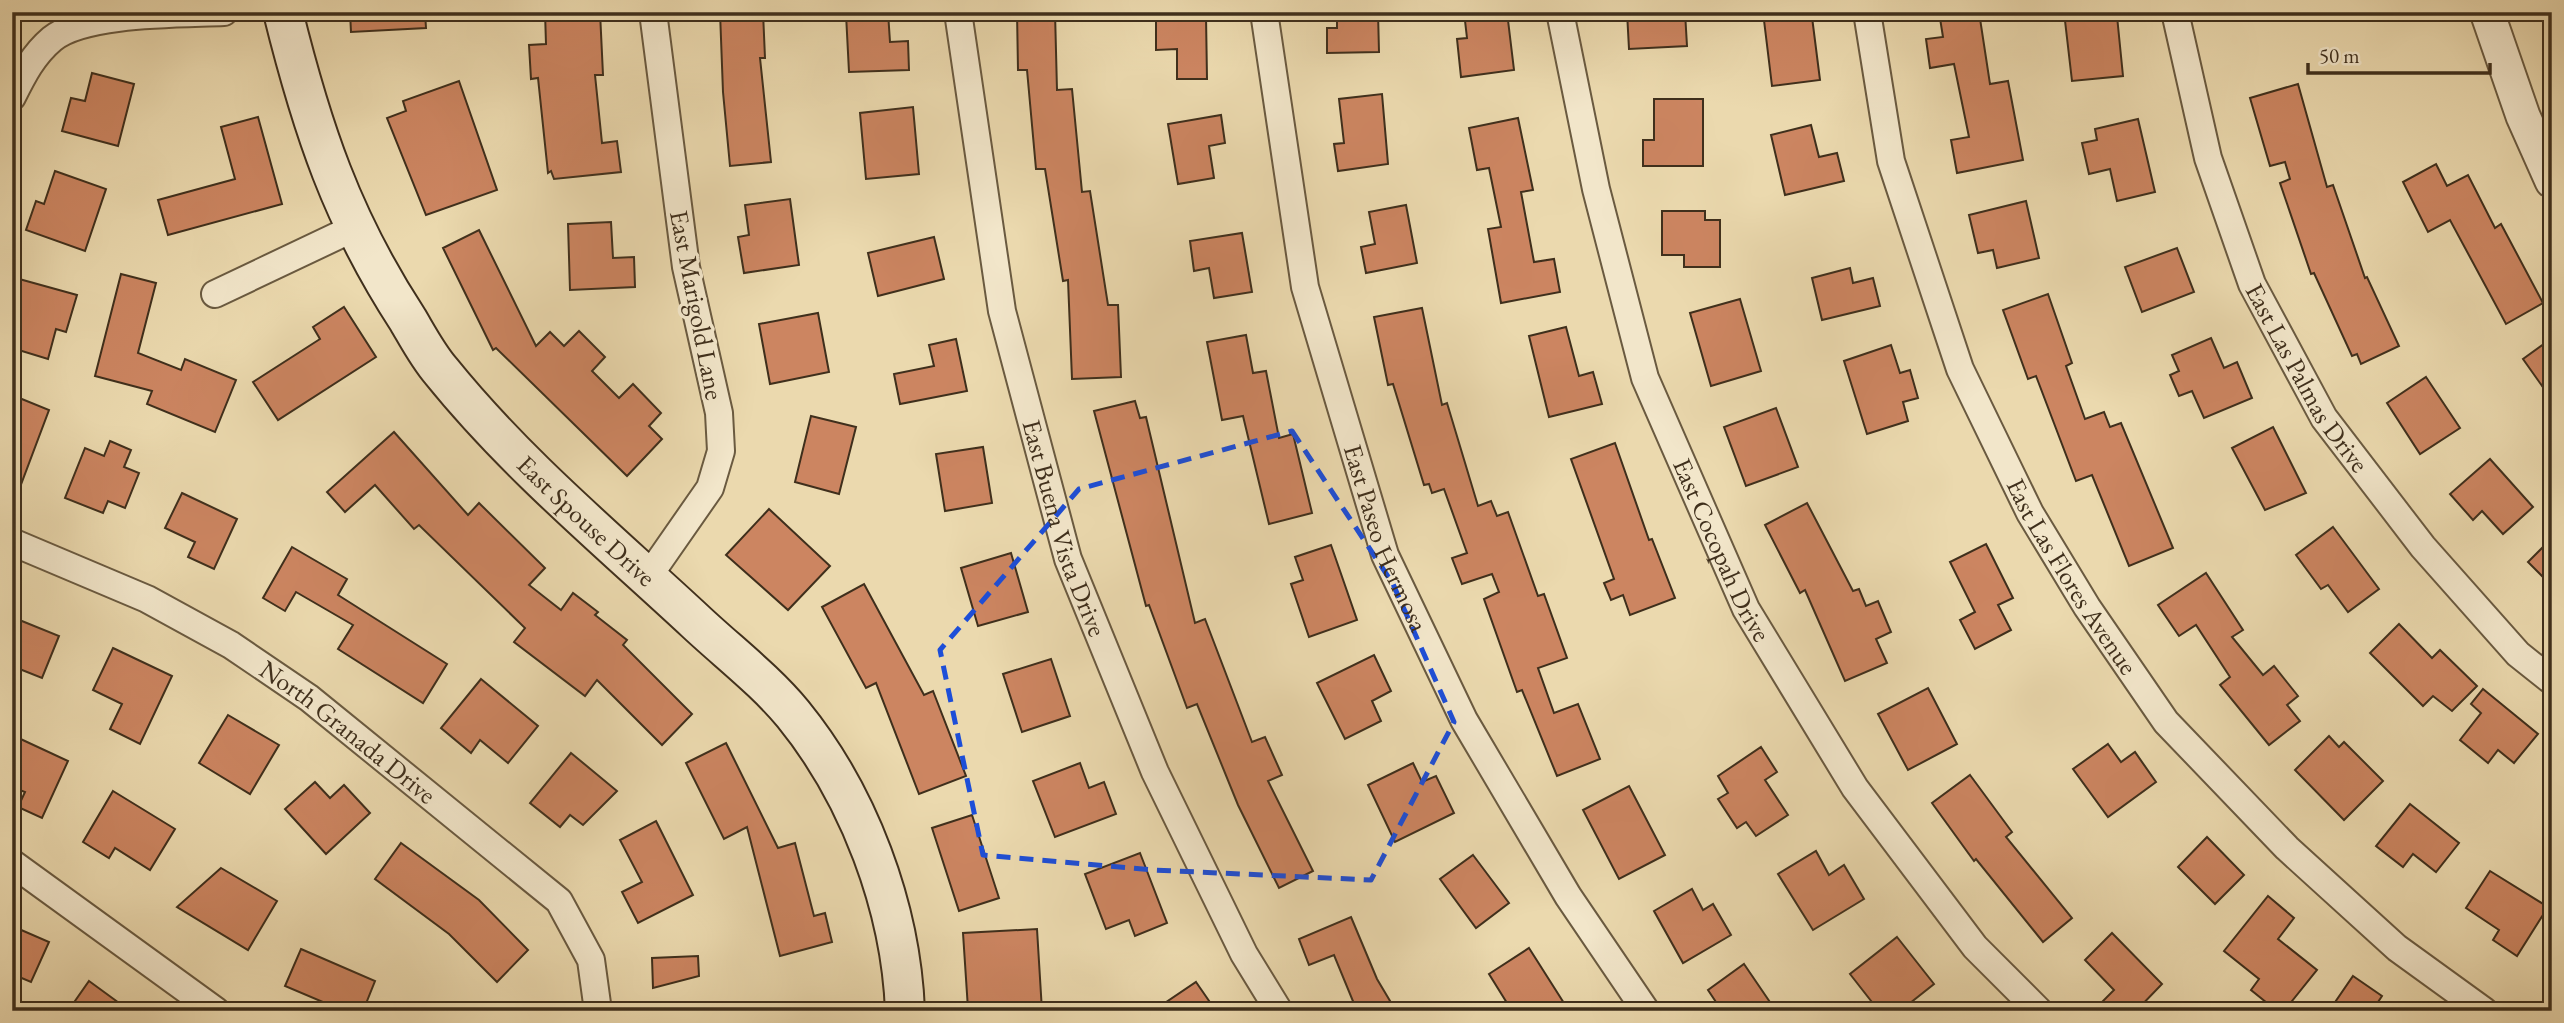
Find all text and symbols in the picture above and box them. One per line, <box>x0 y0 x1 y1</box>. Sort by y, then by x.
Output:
scale bar <box>2308 32 2490 76</box>
text: 50 m <box>2319 42 2360 69</box>
street label: East Marigold Lane <box>662 207 732 403</box>
street label: East Las Palmas Drive <box>2238 277 2377 479</box>
street label: East Buena Vista Drive <box>1015 416 1115 641</box>
street label: East Paseo Hermosa <box>1336 440 1437 638</box>
street label: East Spouse Drive <box>510 448 663 594</box>
street label: East Cocopah Drive <box>1665 453 1779 648</box>
street label: East Las Flores Avenue <box>1999 473 2145 681</box>
street label: North Granada Drive <box>253 652 443 811</box>

